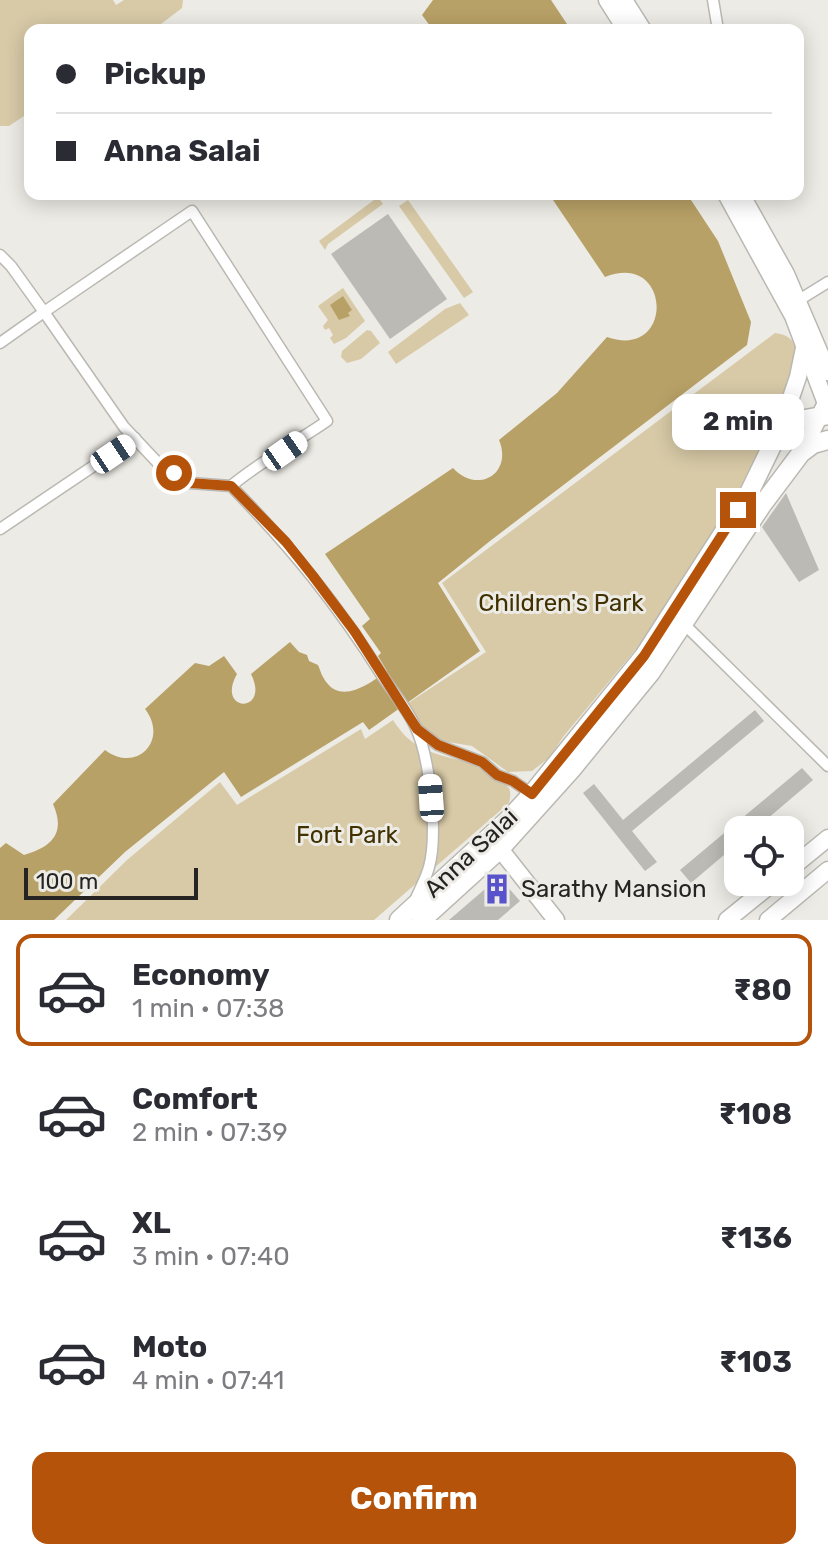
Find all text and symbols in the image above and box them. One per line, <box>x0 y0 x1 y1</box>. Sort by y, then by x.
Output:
text: Pickup <box>104 56 206 92</box>
text: Anna Salai <box>104 133 261 169</box>
callout: 2 min <box>672 394 804 450</box>
text: 2 min <box>703 406 773 437</box>
car <box>258 427 312 475</box>
car <box>86 431 140 477</box>
route start <box>156 455 192 491</box>
route end <box>720 492 756 528</box>
park label: Children's Park <box>478 589 644 617</box>
car <box>417 773 445 823</box>
street label: Anna Salai <box>419 803 523 903</box>
map controls <box>724 816 804 896</box>
button: locate <box>724 816 804 896</box>
park label: Fort Park <box>296 821 399 849</box>
scale bar <box>24 864 198 900</box>
text: 100 m <box>36 868 98 895</box>
building icon: Sarathy Mansion <box>480 872 514 906</box>
place label: Sarathy Mansion <box>521 875 707 903</box>
icon: car <box>36 954 108 1026</box>
text: Economy <box>132 957 270 993</box>
text: ₹80 <box>733 972 792 1008</box>
text: 1 min · 07:38 <box>132 993 285 1024</box>
icon: car <box>36 1078 108 1150</box>
text: Comfort <box>132 1081 258 1117</box>
text: ₹108 <box>718 1096 792 1132</box>
text: 2 min · 07:39 <box>132 1117 288 1148</box>
icon: car <box>36 1202 108 1274</box>
text: XL <box>132 1205 171 1241</box>
text: ₹136 <box>720 1220 792 1256</box>
text: 3 min · 07:40 <box>132 1241 290 1272</box>
icon: car <box>36 1326 108 1398</box>
text: Moto <box>132 1329 207 1365</box>
text: ₹103 <box>719 1344 792 1380</box>
text: 4 min · 07:41 <box>132 1365 284 1396</box>
button: Confirm <box>32 1452 796 1544</box>

